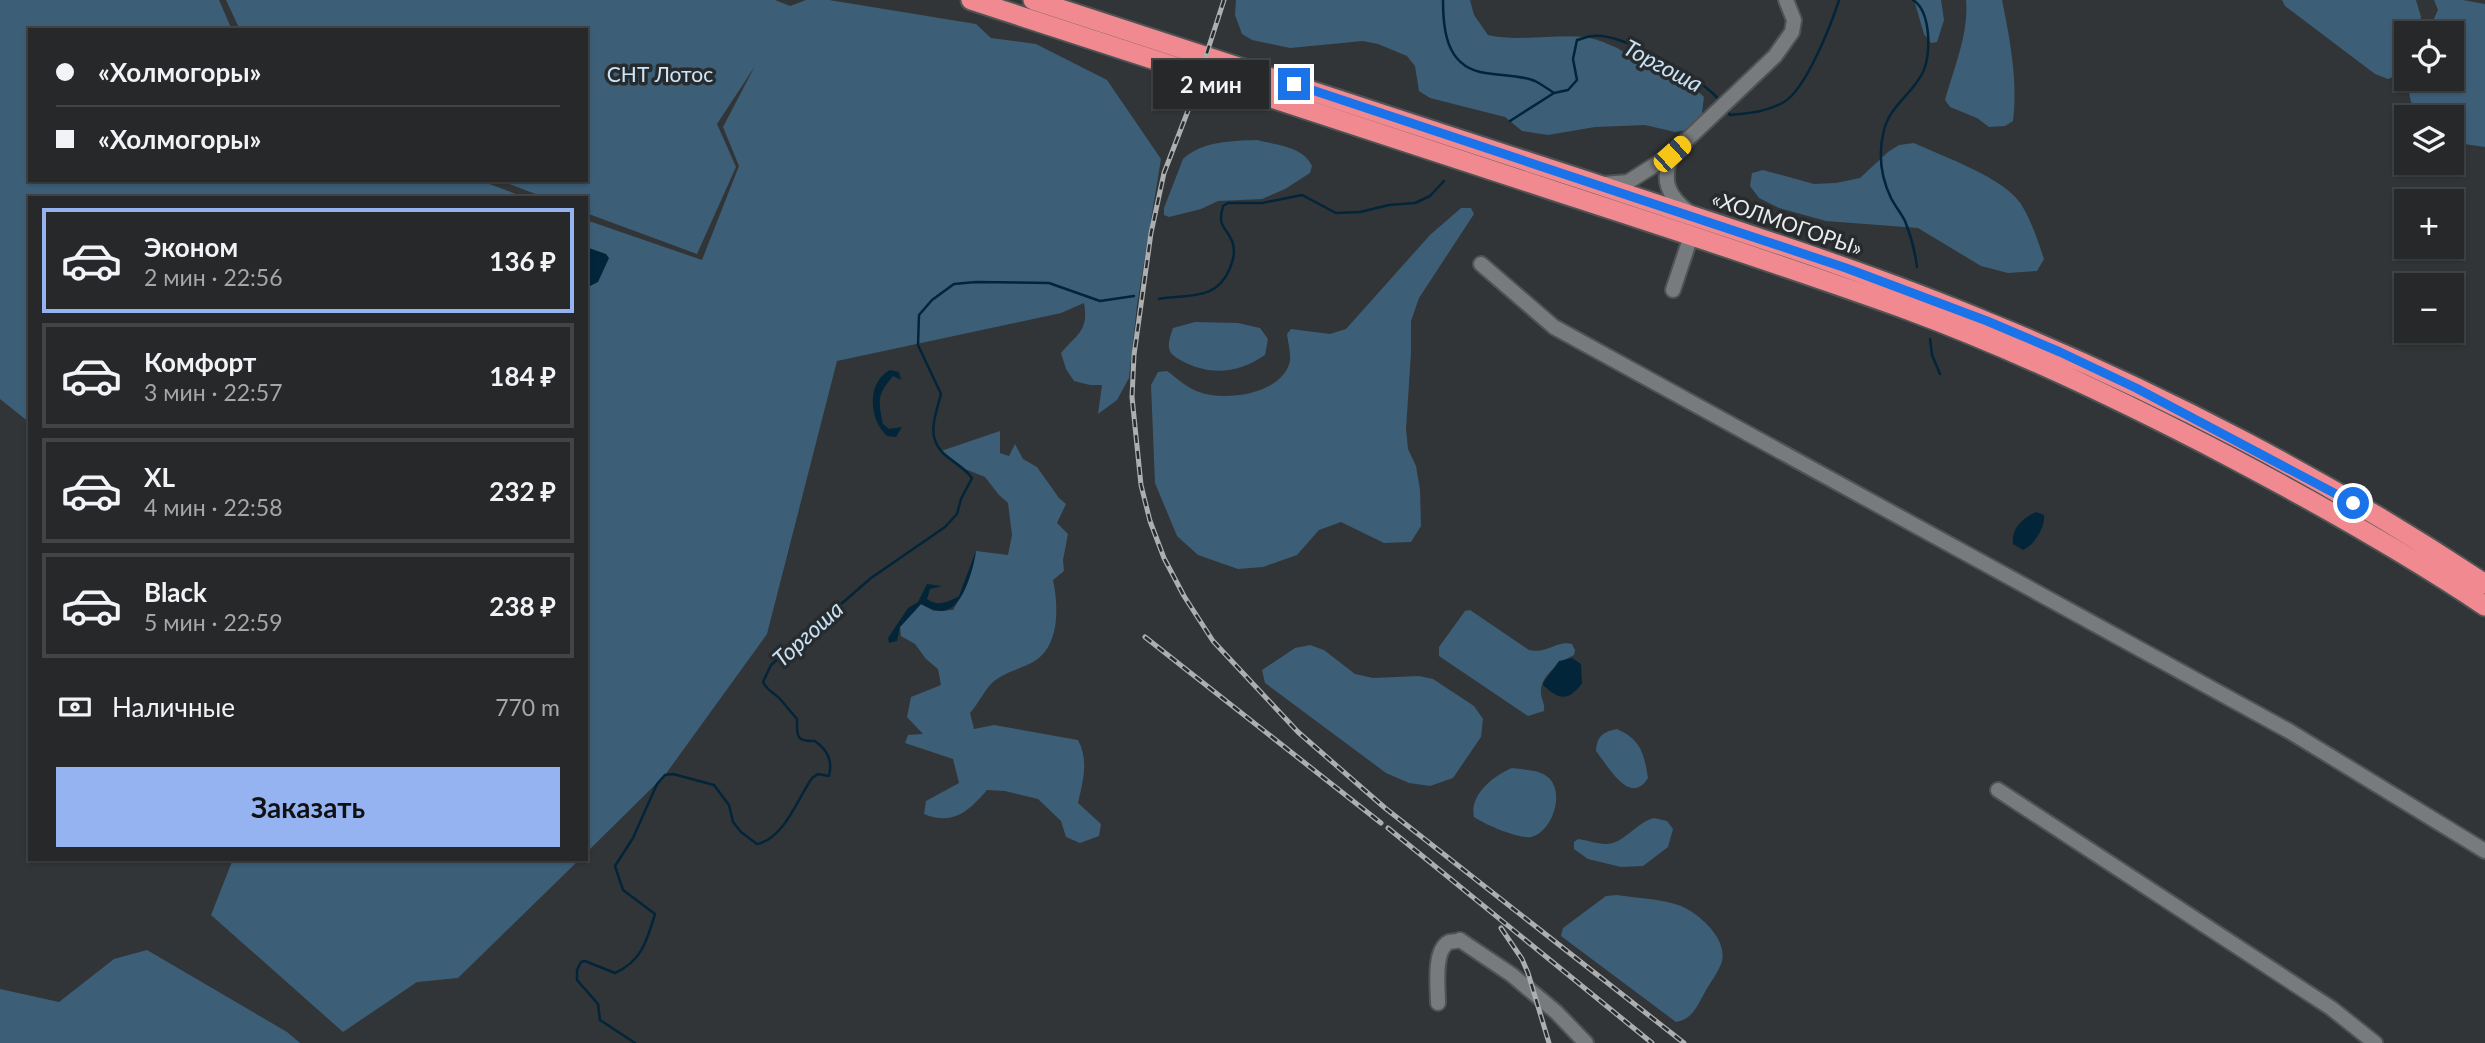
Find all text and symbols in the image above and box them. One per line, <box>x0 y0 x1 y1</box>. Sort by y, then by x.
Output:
map controls <box>2394 21 2464 343</box>
button: locate <box>2394 21 2464 91</box>
water label: Торгоша <box>1619 33 1708 97</box>
text: «Холмогоры» <box>98 56 261 88</box>
callout: 2 мин <box>1154 60 1270 108</box>
park label: СНТ Лотос <box>607 61 713 86</box>
route end <box>1278 68 1310 100</box>
text: 2 мин <box>1180 70 1242 98</box>
button: layers <box>2394 105 2464 175</box>
text: «Холмогоры» <box>98 123 261 155</box>
car <box>1650 132 1695 176</box>
street label: «ХОЛМОГОРЫ» <box>1709 185 1866 260</box>
button: + <box>2394 189 2464 259</box>
icon: car <box>60 229 123 292</box>
text: Эконом <box>144 231 238 263</box>
text: 136 ₽ <box>489 245 556 277</box>
text: 2 мин · 22:56 <box>144 263 283 291</box>
button: − <box>2394 273 2464 343</box>
icon: car <box>60 344 123 407</box>
text: Комфорт <box>144 346 256 378</box>
text: 184 ₽ <box>489 360 556 392</box>
text: 3 мин · 22:57 <box>144 378 283 406</box>
icon: car <box>60 459 123 522</box>
text: XL <box>144 461 175 493</box>
text: 232 ₽ <box>489 475 556 507</box>
route start <box>2337 487 2369 519</box>
text: 4 мин · 22:58 <box>144 493 283 521</box>
icon: car <box>60 574 123 637</box>
text: Black <box>144 576 207 608</box>
text: 238 ₽ <box>489 590 556 622</box>
water label: Торгоша <box>766 594 848 672</box>
text: 5 мин · 22:59 <box>144 608 283 636</box>
icon: cash <box>56 688 94 726</box>
text: Наличные <box>112 691 235 723</box>
text: 770 m <box>495 693 560 721</box>
button: Заказать <box>56 767 560 847</box>

